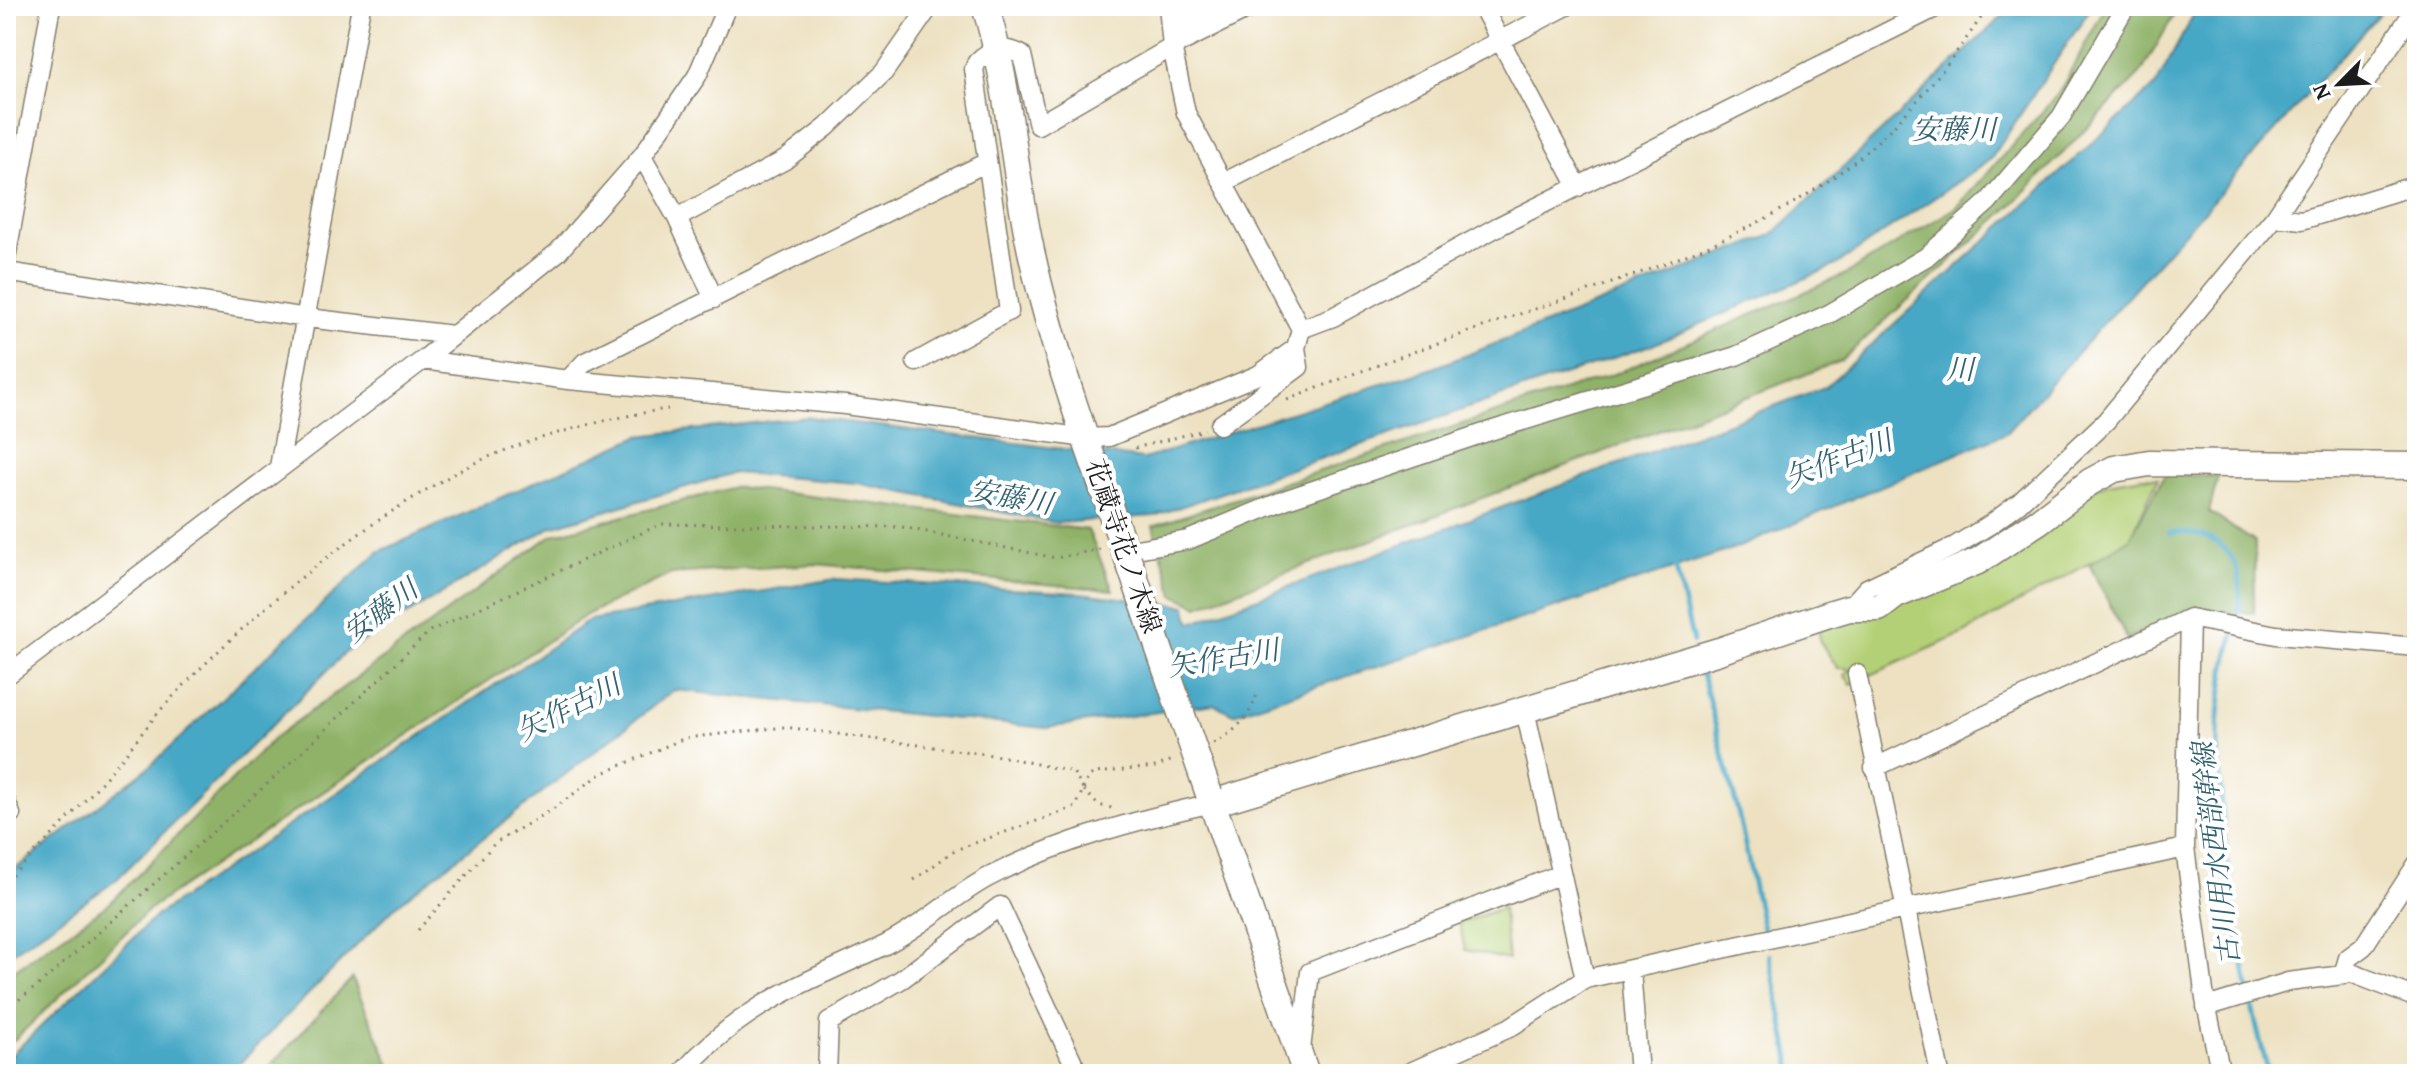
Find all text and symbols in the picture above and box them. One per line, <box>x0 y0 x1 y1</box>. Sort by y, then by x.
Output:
north arrow <box>2299 44 2379 124</box>
text: N <box>2303 79 2338 105</box>
water label: 安藤川 <box>1912 108 1999 149</box>
water label: 川 <box>1946 348 1977 389</box>
water label: 矢作古川 <box>1778 418 1900 497</box>
street label: 花蔵寺花ノ木線 <box>1076 454 1172 638</box>
water label: 安藤川 <box>966 469 1059 524</box>
water label: 安藤川 <box>334 567 428 652</box>
water label: 矢作古川 <box>1164 628 1284 686</box>
water label: 矢作古川 <box>509 662 630 751</box>
water label: 古川用水西部幹線 <box>2181 737 2249 968</box>

